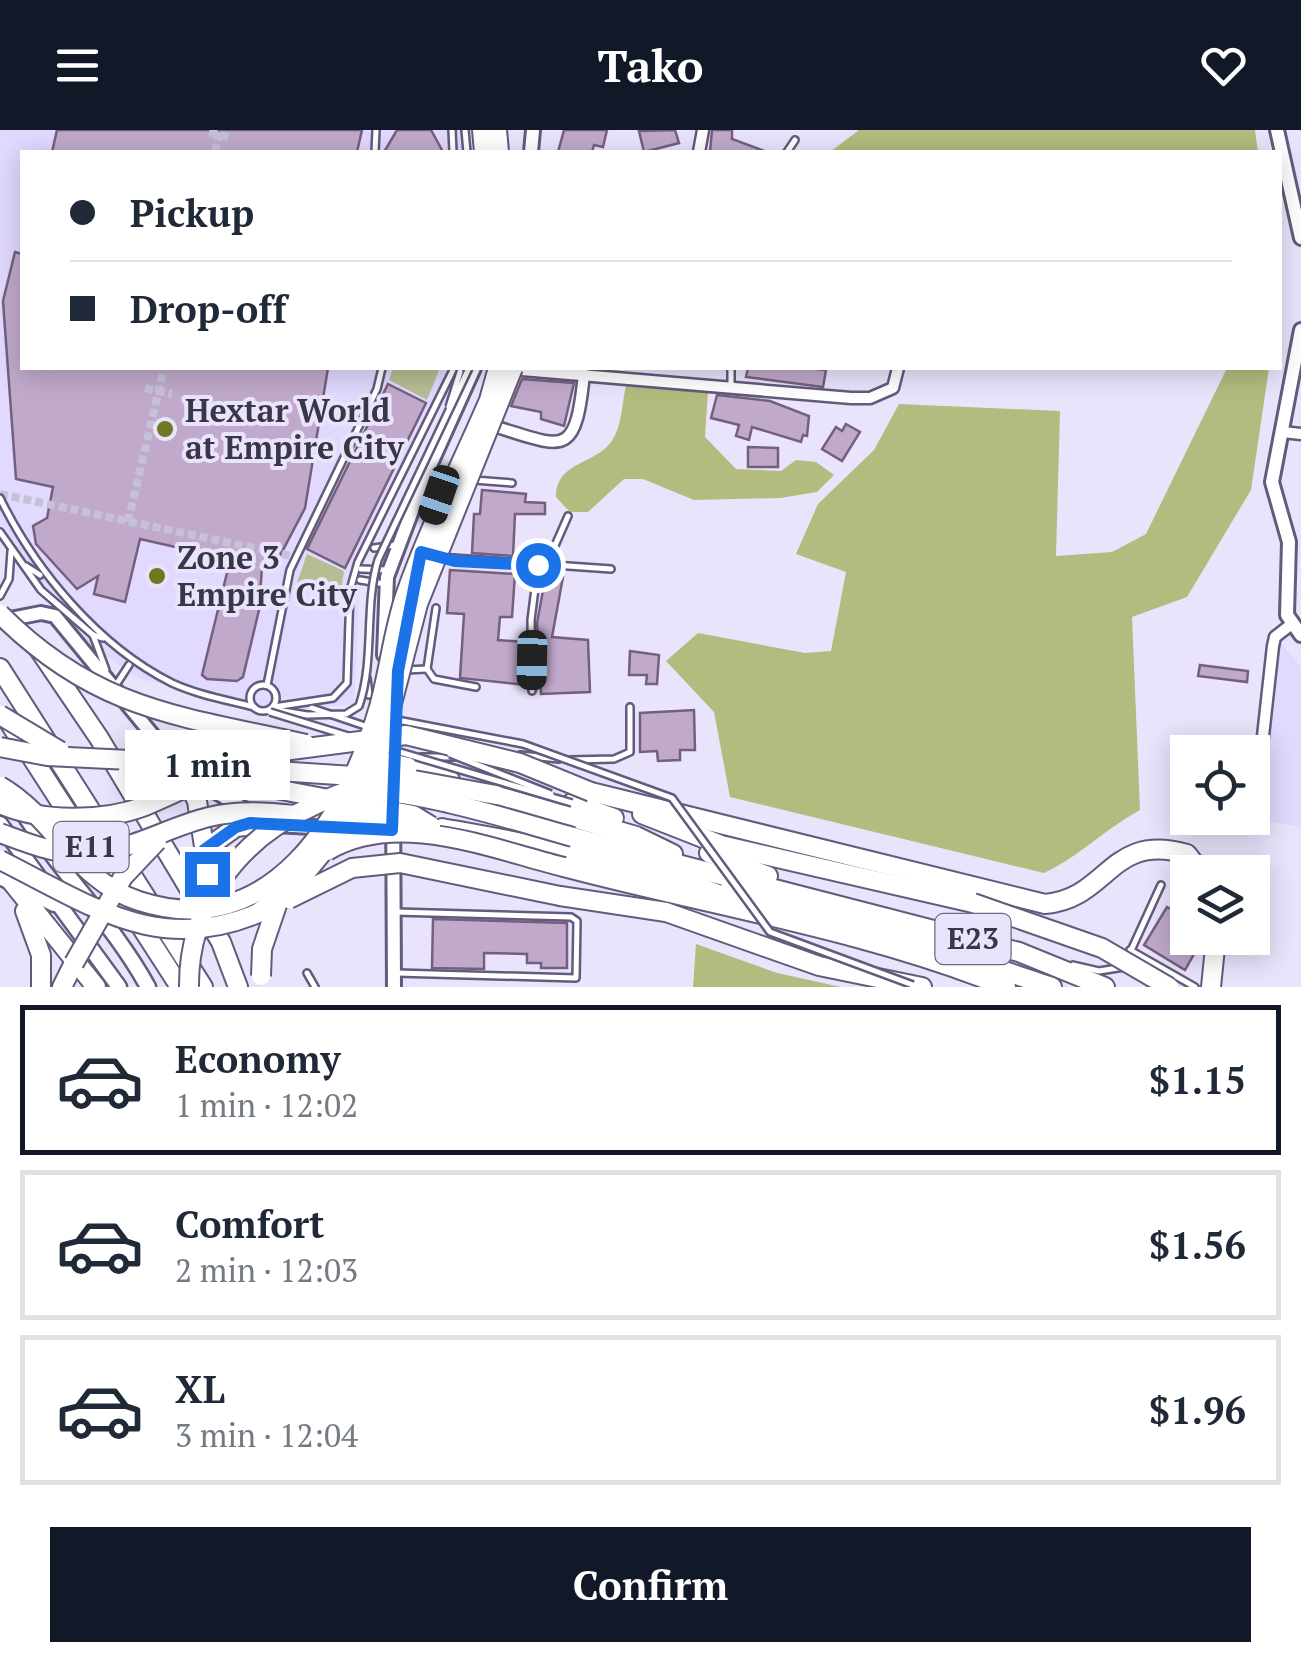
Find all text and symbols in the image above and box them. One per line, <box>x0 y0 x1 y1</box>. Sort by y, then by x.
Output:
text: Tako <box>597 35 704 95</box>
icon: menu <box>50 38 105 93</box>
icon: heart <box>1196 38 1251 93</box>
text: Pickup <box>130 188 254 238</box>
text: Drop-off <box>130 284 287 334</box>
place label: Hextar World at Empire City <box>185 389 405 468</box>
marker: Hextar World at Empire City <box>154 418 176 440</box>
car <box>415 462 463 528</box>
place label: Zone 3 Empire City <box>177 536 358 615</box>
route start <box>516 543 561 588</box>
marker: Zone 3 Empire City <box>146 565 168 587</box>
car <box>516 630 548 690</box>
callout: 1 min <box>124 729 290 799</box>
map controls <box>1170 735 1270 955</box>
button: locate <box>1170 735 1270 835</box>
text: 1 min <box>164 744 251 786</box>
road number: E11 <box>54 822 128 872</box>
route end <box>185 852 230 897</box>
button: layers <box>1170 855 1270 955</box>
road number: E23 <box>936 914 1010 964</box>
text: Economy <box>175 1034 341 1084</box>
icon: car <box>55 1035 145 1125</box>
text: $1.15 <box>1149 1055 1246 1105</box>
text: 1 min · 12:02 <box>175 1084 358 1126</box>
text: Comfort <box>175 1199 324 1249</box>
icon: car <box>55 1200 145 1290</box>
text: $1.56 <box>1149 1220 1246 1270</box>
text: 2 min · 12:03 <box>175 1249 358 1291</box>
text: XL <box>175 1364 225 1414</box>
icon: car <box>55 1365 145 1455</box>
text: $1.96 <box>1149 1385 1246 1435</box>
text: 3 min · 12:04 <box>175 1414 358 1456</box>
button: Confirm <box>50 1527 1251 1642</box>

